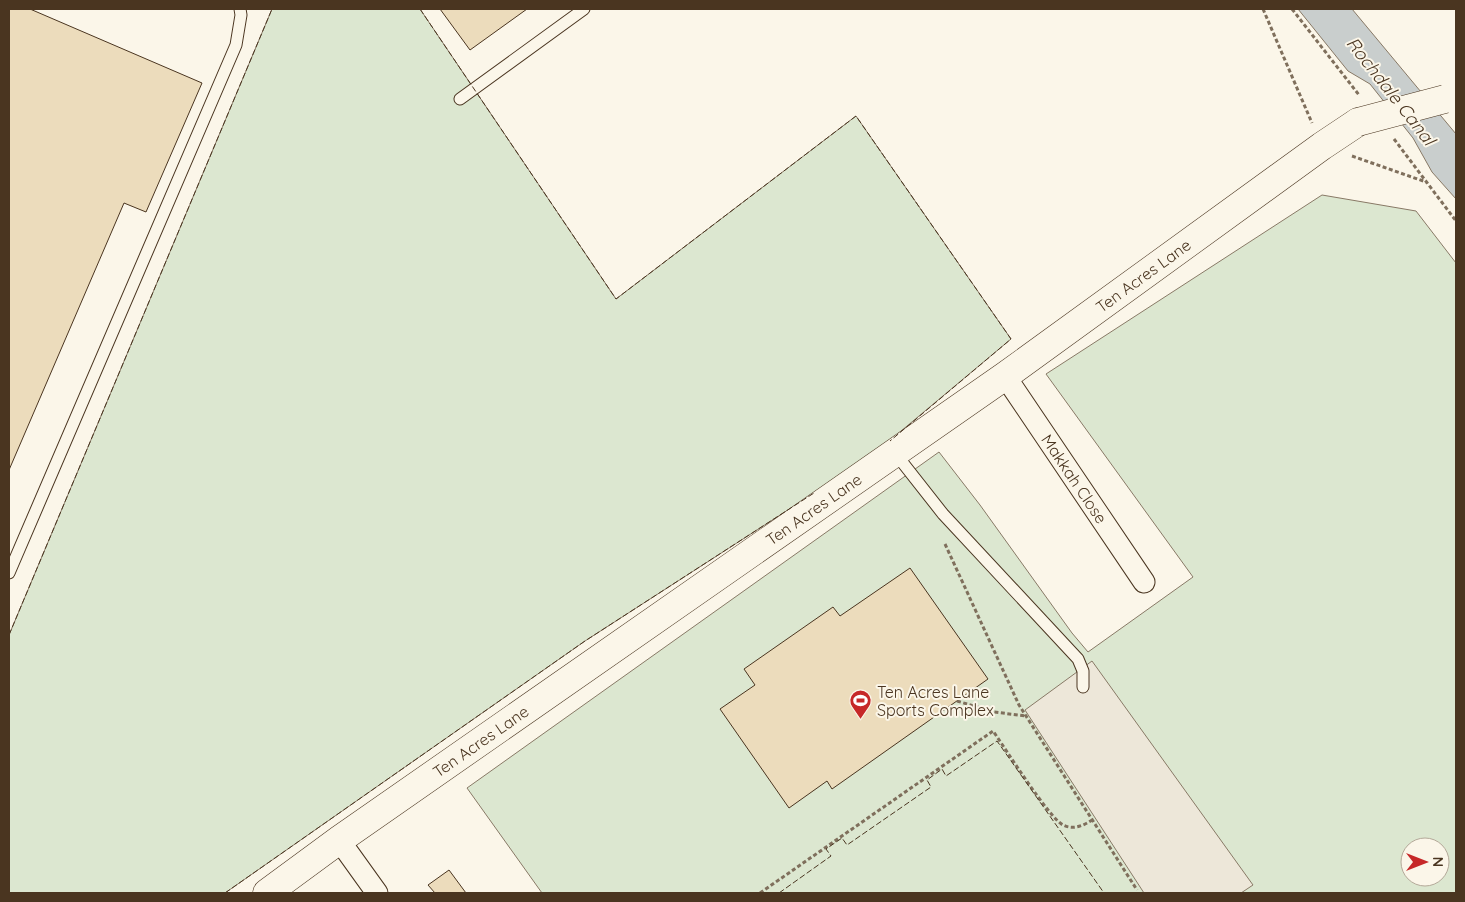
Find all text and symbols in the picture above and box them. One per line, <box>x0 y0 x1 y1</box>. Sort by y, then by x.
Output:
water label: Rochdale Canal <box>1341 32 1442 151</box>
street label: Ten Acres Lane <box>1092 235 1195 317</box>
street label: Makkah Close <box>1037 430 1112 527</box>
street label: Ten Acres Lane <box>762 469 866 550</box>
place label: Ten Acres Lane Sports Complex <box>877 682 994 720</box>
sports icon: Ten Acres Lane Sports Complex <box>849 689 873 720</box>
street label: Ten Acres Lane <box>429 701 532 782</box>
north arrow <box>1400 837 1450 887</box>
text: N <box>1429 857 1447 867</box>

